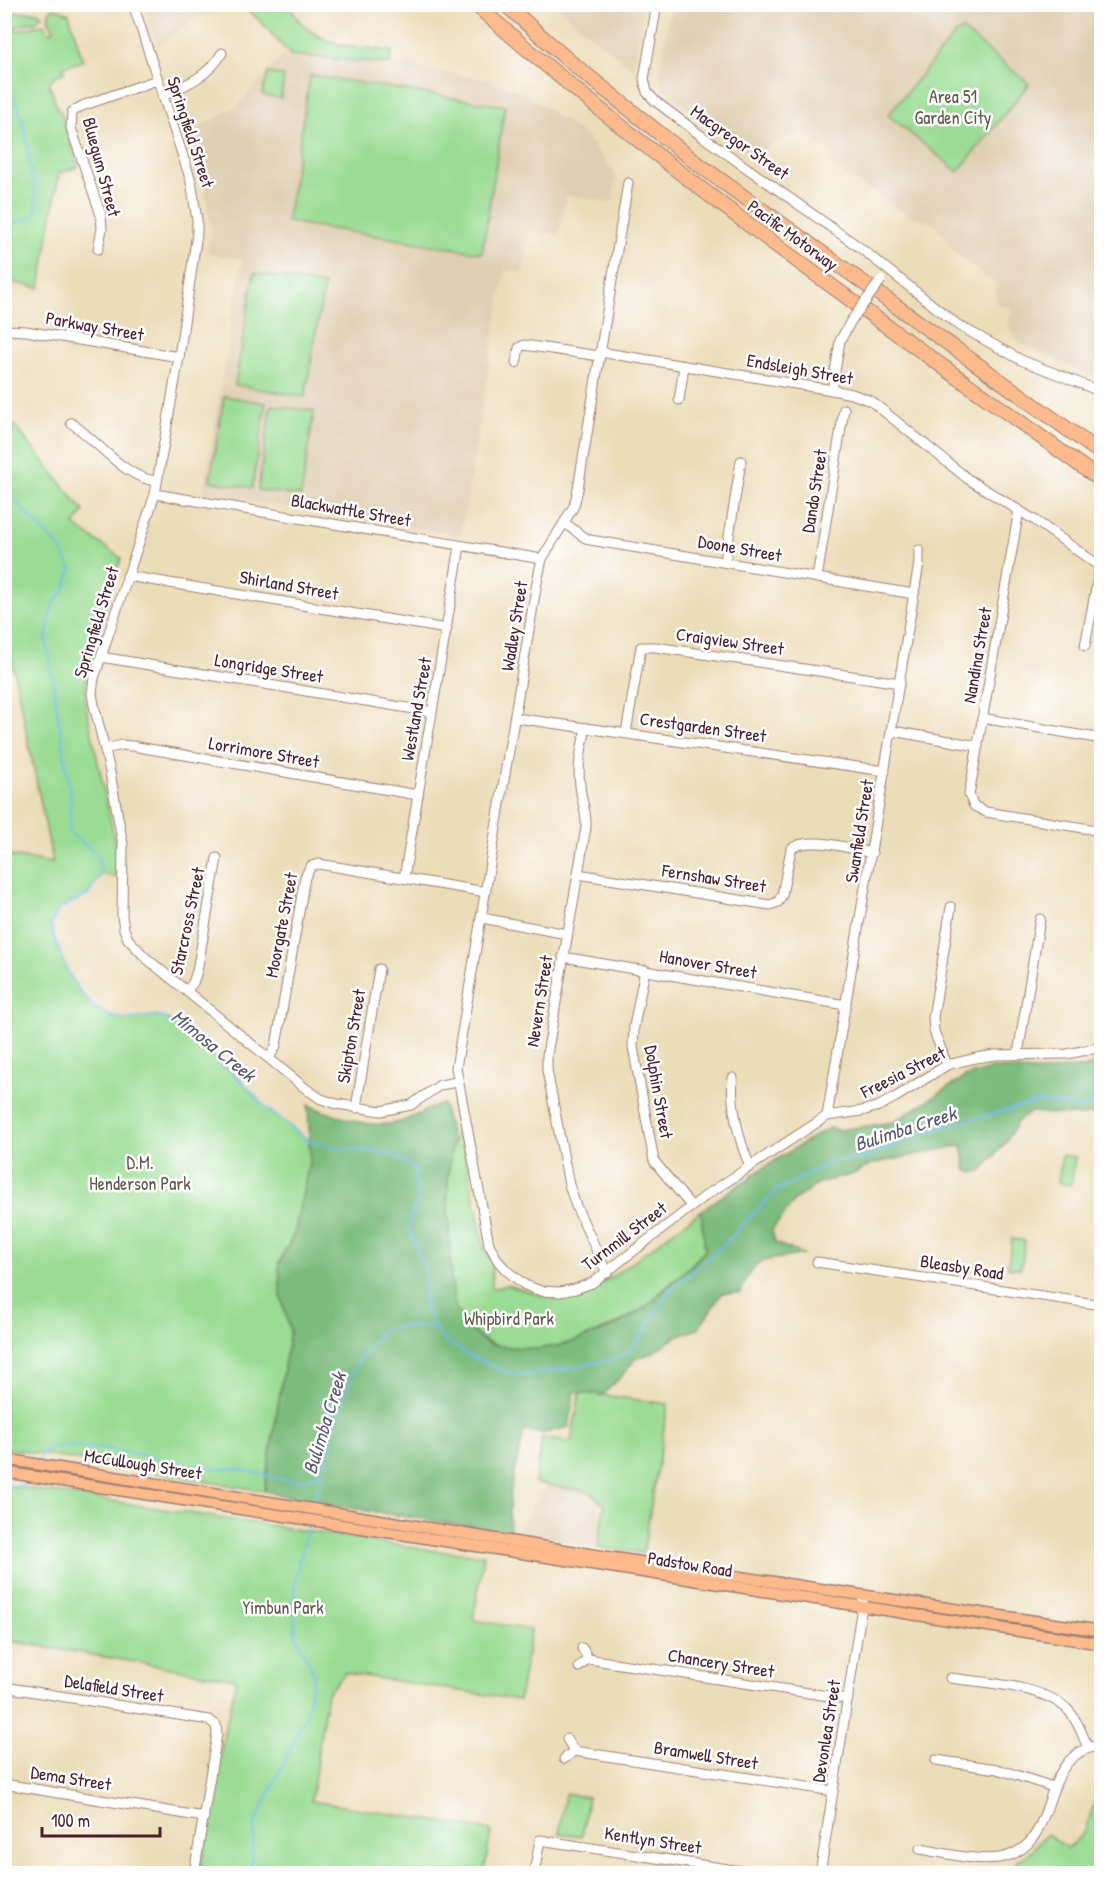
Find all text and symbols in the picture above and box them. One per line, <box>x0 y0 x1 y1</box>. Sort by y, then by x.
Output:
street label: Springfield Street <box>161 73 221 191</box>
park label: Area 51 Garden City <box>915 84 992 130</box>
street label: Macgregor Street <box>686 99 795 186</box>
street label: Bluegum Street <box>77 115 127 220</box>
street label: Pacific Motorway <box>743 194 844 277</box>
street label: Parkway Street <box>44 305 147 347</box>
street label: Endsleigh Street <box>745 347 856 391</box>
street label: Dando Street <box>795 447 833 534</box>
street label: Blackwattle Street <box>289 487 414 533</box>
street label: Doone Street <box>696 528 785 568</box>
street label: Springfield Street <box>67 562 125 681</box>
street label: Shirland Street <box>238 564 341 606</box>
street label: Wadley Street <box>495 578 534 673</box>
street label: Nandina Street <box>956 604 998 705</box>
street label: Craigview Street <box>674 621 786 661</box>
street label: Longridge Street <box>213 647 326 689</box>
street label: Westland Street <box>395 655 438 763</box>
street label: Crestgarden Street <box>638 706 769 748</box>
street label: Lorrimore Street <box>207 730 322 774</box>
street label: Swanfield Street <box>839 777 880 884</box>
street label: Fernshaw Street <box>659 857 769 899</box>
street label: Starcross Street <box>163 864 211 977</box>
street label: Moorgate Street <box>259 870 304 980</box>
street label: Hanover Street <box>657 943 759 985</box>
street label: Nevern Street <box>519 953 559 1048</box>
street label: Skipton Street <box>330 986 372 1085</box>
water label: Mimosa Creek <box>166 1003 263 1088</box>
street label: Freesia Street <box>855 1040 950 1104</box>
street label: Dolphin Street <box>639 1044 680 1141</box>
water label: Bulimba Creek <box>851 1098 961 1157</box>
park label: D.M. Henderson Park <box>89 1150 191 1196</box>
street label: Turnmill Street <box>576 1195 672 1276</box>
street label: Bleasby Road <box>919 1248 1005 1286</box>
park label: Whipbird Park <box>464 1306 555 1331</box>
water label: Bulimba Creek <box>296 1367 353 1477</box>
street label: McCullough Street <box>82 1442 204 1486</box>
street label: Padstow Road <box>646 1545 734 1583</box>
park label: Yimbun Park <box>242 1595 324 1620</box>
street label: Chancery Street <box>666 1642 777 1684</box>
street label: Delafield Street <box>63 1668 166 1708</box>
street label: Devonlea Street <box>806 1677 847 1784</box>
street label: Bramwell Street <box>652 1734 760 1776</box>
street label: Dema Street <box>29 1759 114 1797</box>
scale bar <box>42 1800 160 1838</box>
text: 100 m <box>51 1808 90 1833</box>
street label: Kentlyn Street <box>603 1820 704 1860</box>

